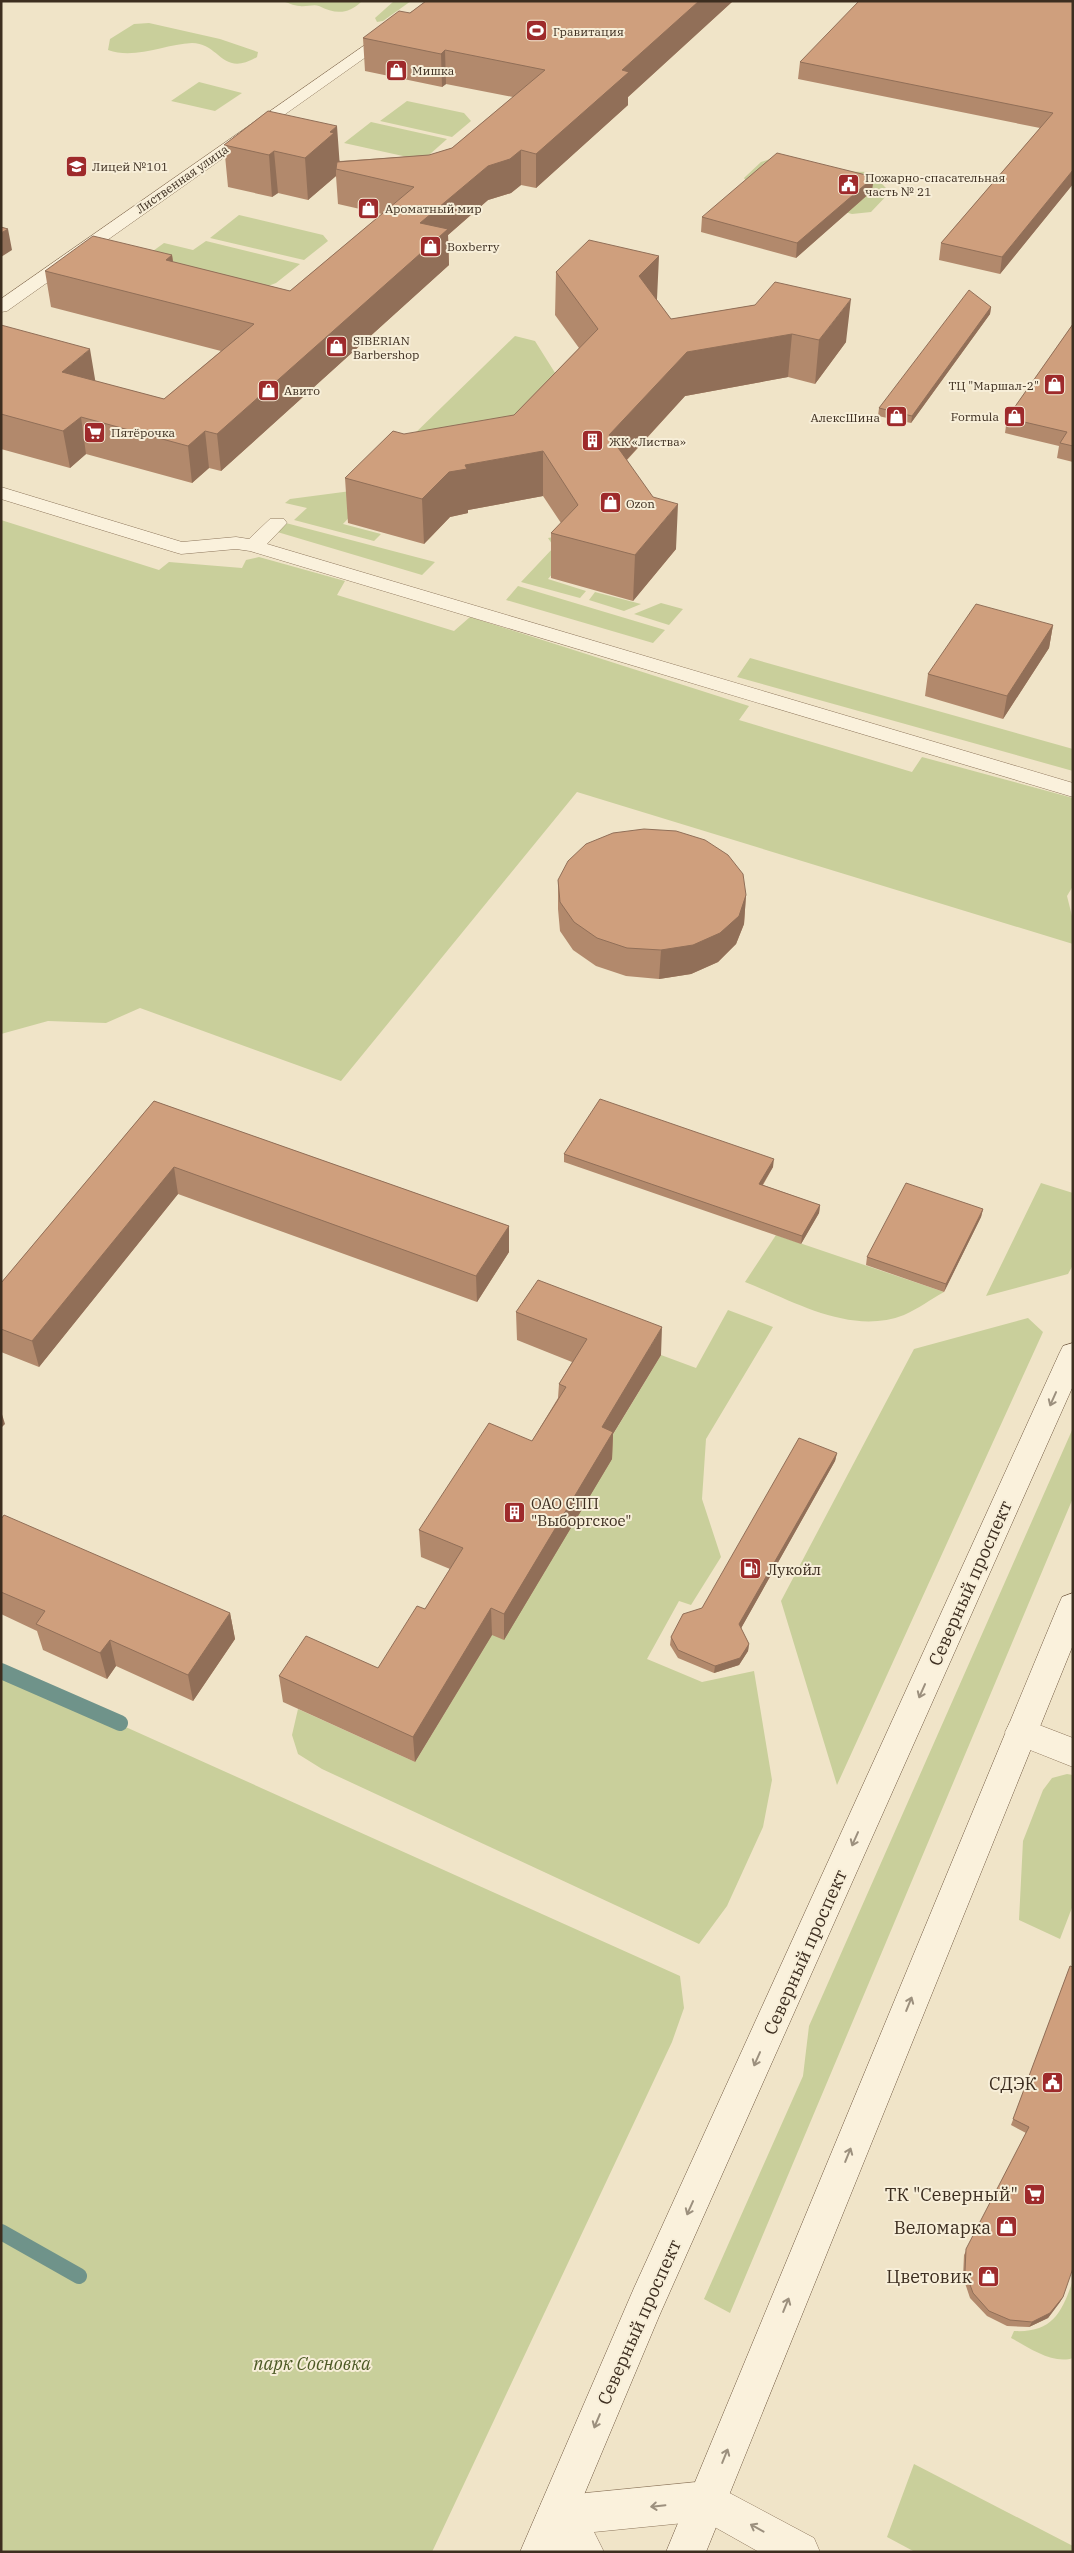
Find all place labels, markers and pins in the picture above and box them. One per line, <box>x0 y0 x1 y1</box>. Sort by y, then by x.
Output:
sports icon: Гравитация <box>525 19 549 43</box>
place label: Гравитация <box>553 24 624 39</box>
shop icon: Мишка <box>384 58 408 82</box>
place label: Мишка <box>412 63 455 78</box>
school or university icon: Лицей №101 <box>64 154 88 178</box>
place label: Лицей №101 <box>92 159 168 174</box>
place label: Пожарно-спасательная часть № 21 <box>865 170 1006 199</box>
public building icon: Пожарно-спасательная часть № 21 <box>837 172 861 196</box>
shop icon: Ароматный мир <box>357 196 381 220</box>
place label: Ароматный мир <box>385 201 482 216</box>
shop icon: Boxberry <box>419 234 443 258</box>
place label: Boxberry <box>447 239 500 254</box>
place label: SIBERIAN Barbershop <box>353 333 419 362</box>
shop icon: SIBERIAN Barbershop <box>325 335 349 359</box>
shop icon: ТЦ "Маршал-2" <box>1043 373 1067 397</box>
shop icon: Авито <box>256 378 280 402</box>
place label: ТЦ "Маршал-2" <box>948 378 1039 393</box>
place label: Авито <box>284 383 320 398</box>
shop icon: Formula <box>1003 404 1027 428</box>
shop icon: АлексШина <box>884 405 908 429</box>
place label: Formula <box>951 409 999 424</box>
place label: АлексШина <box>810 410 880 425</box>
supermarket icon: Пятёрочка <box>83 420 107 444</box>
place label: Пятёрочка <box>111 425 176 440</box>
building icon: ЖК «Листва» <box>581 429 605 453</box>
place label: ЖК «Листва» <box>609 434 686 449</box>
shop icon: Ozon <box>598 491 622 515</box>
place label: Ozon <box>626 496 655 511</box>
place label: ОАО СПП "Выборгское" <box>531 1494 632 1530</box>
building icon: ОАО СПП "Выборгское" <box>503 1500 527 1524</box>
fuel station icon: Лукойл <box>739 1557 763 1581</box>
place label: Лукойл <box>767 1560 821 1579</box>
public building icon: СДЭК <box>1041 2071 1065 2095</box>
place label: СДЭК <box>989 2072 1038 2095</box>
supermarket icon: ТК "Северный" <box>1022 2182 1046 2206</box>
place label: ТК "Северный" <box>885 2183 1018 2206</box>
shop icon: Веломарка <box>995 2215 1019 2239</box>
place label: Веломарка <box>894 2216 991 2239</box>
shop icon: Цветовик <box>976 2264 1000 2288</box>
place label: Цветовик <box>886 2265 973 2288</box>

